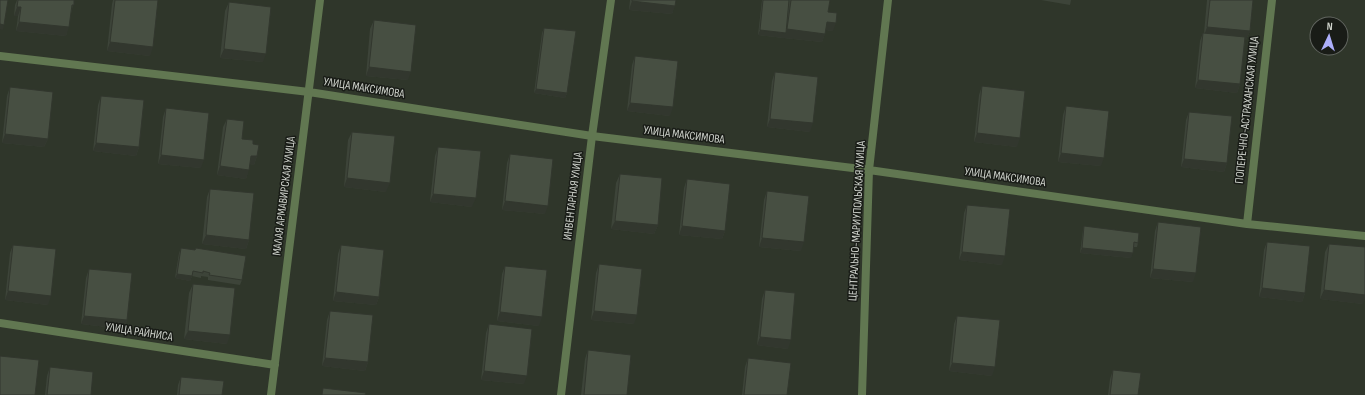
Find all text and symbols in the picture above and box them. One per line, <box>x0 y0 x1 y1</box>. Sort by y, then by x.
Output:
north arrow <box>1309 16 1349 56</box>
text: N <box>1326 20 1333 33</box>
street label: ПОПЕРЕЧНО-АСТРАХАНСКАЯ УЛИЦА <box>1232 35 1262 184</box>
street label: УЛИЦА МАКСИМОВА <box>322 74 406 102</box>
street label: УЛИЦА МАКСИМОВА <box>642 123 726 148</box>
street label: МАЛАЯ АРМАВИРСКАЯ УЛИЦА <box>269 135 299 256</box>
street label: ЦЕНТРАЛЬНО-МАРИУПОЛЬСКАЯ УЛИЦА <box>845 140 869 301</box>
street label: ИНВЕНТАРНАЯ УЛИЦА <box>560 150 586 241</box>
street label: УЛИЦА МАКСИМОВА <box>963 164 1047 190</box>
street label: УЛИЦА РАЙНИСА <box>104 319 175 345</box>

